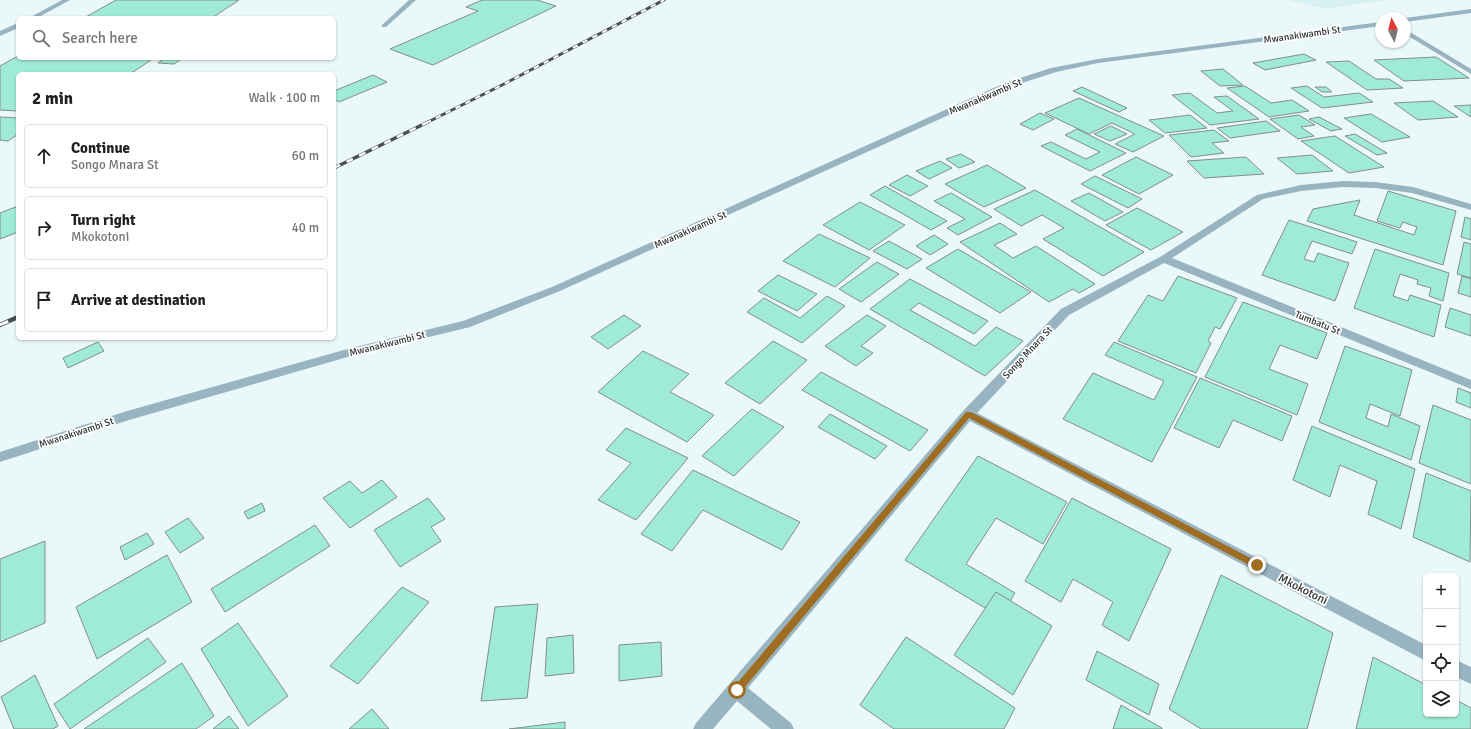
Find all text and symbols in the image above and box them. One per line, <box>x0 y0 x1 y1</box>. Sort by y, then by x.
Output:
north arrow <box>1375 12 1411 48</box>
search box <box>16 16 336 60</box>
street label: Mwanakiwambi St <box>1263 24 1342 46</box>
icon: search <box>30 27 52 49</box>
text: Search here <box>62 29 138 47</box>
street label: Mwanakiwambi St <box>947 76 1024 118</box>
text: 2 min <box>32 88 73 109</box>
text: Walk · 100 m <box>249 90 320 106</box>
text: Continue <box>71 139 130 157</box>
icon: ahead <box>33 145 55 167</box>
text: 60 m <box>292 148 319 164</box>
text: Songo Mnara St <box>71 157 159 173</box>
street label: Mwanakiwambi St <box>652 208 729 251</box>
text: Turn right <box>71 211 136 229</box>
icon: right <box>33 217 55 239</box>
text: 40 m <box>292 220 319 236</box>
text: Mkokotoni <box>71 229 129 245</box>
icon: arrive <box>33 289 55 311</box>
text: Arrive at destination <box>71 291 206 309</box>
street label: Tumbatu St <box>1293 308 1343 338</box>
street label: Songo Mnara St <box>1000 324 1055 381</box>
street label: Mwanakiwambi St <box>348 329 427 359</box>
street label: Mwanakiwambi St <box>37 415 116 451</box>
route end <box>1248 556 1266 574</box>
street label: Mkokotoni <box>1275 571 1330 608</box>
map controls <box>1423 573 1459 717</box>
button: + <box>1423 573 1459 609</box>
button: − <box>1423 609 1459 645</box>
button: locate <box>1423 645 1459 681</box>
route start <box>728 681 746 699</box>
button: layers <box>1423 681 1459 717</box>

